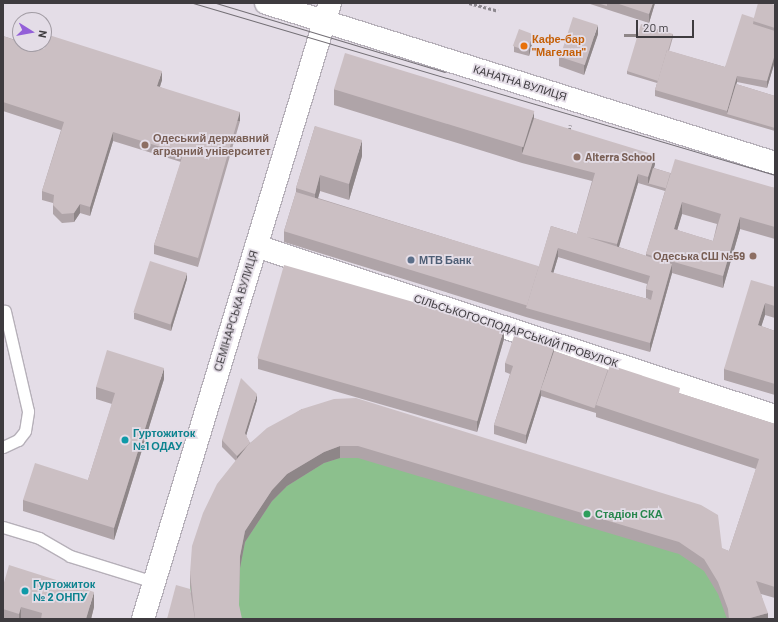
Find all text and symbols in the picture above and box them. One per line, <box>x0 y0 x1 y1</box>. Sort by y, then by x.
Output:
north arrow <box>12 12 52 52</box>
scale bar <box>638 12 696 38</box>
text: 20 m <box>643 20 669 34</box>
text: N <box>36 29 50 39</box>
place label: Кафе-бар "Магелан" <box>532 33 586 59</box>
marker: Кафе-бар "Магелан" <box>519 41 529 51</box>
street label: КАНАТНА ВУЛИЦЯ <box>472 62 568 104</box>
place label: Одеський державний аграрний університет <box>153 132 271 158</box>
marker: Одеський державний аграрний університет <box>140 140 150 150</box>
place label: Alterra School <box>585 150 655 164</box>
marker: Alterra School <box>572 152 582 162</box>
street label: СЕМІНАРСЬКА ВУЛИЦЯ <box>211 249 261 373</box>
place label: Одеська CШ №59 <box>653 249 745 263</box>
marker: Одеська CШ №59 <box>748 251 758 261</box>
place label: МТВ Банк <box>419 253 471 267</box>
marker: МТВ Банк <box>406 255 416 265</box>
street label: СІЛЬСЬКОГОСПОДАРСЬКИЙ ПРОВУЛОК <box>412 292 620 370</box>
place label: Гуртожиток №1 ОДАУ <box>133 427 195 453</box>
marker: Гуртожиток №1 ОДАУ <box>120 435 130 445</box>
place label: Стадіон СКА <box>595 507 663 521</box>
marker: Стадіон СКА <box>582 509 592 519</box>
place label: Гуртожиток № 2 ОНПУ <box>33 578 95 604</box>
marker: Гуртожиток № 2 ОНПУ <box>20 586 30 596</box>

